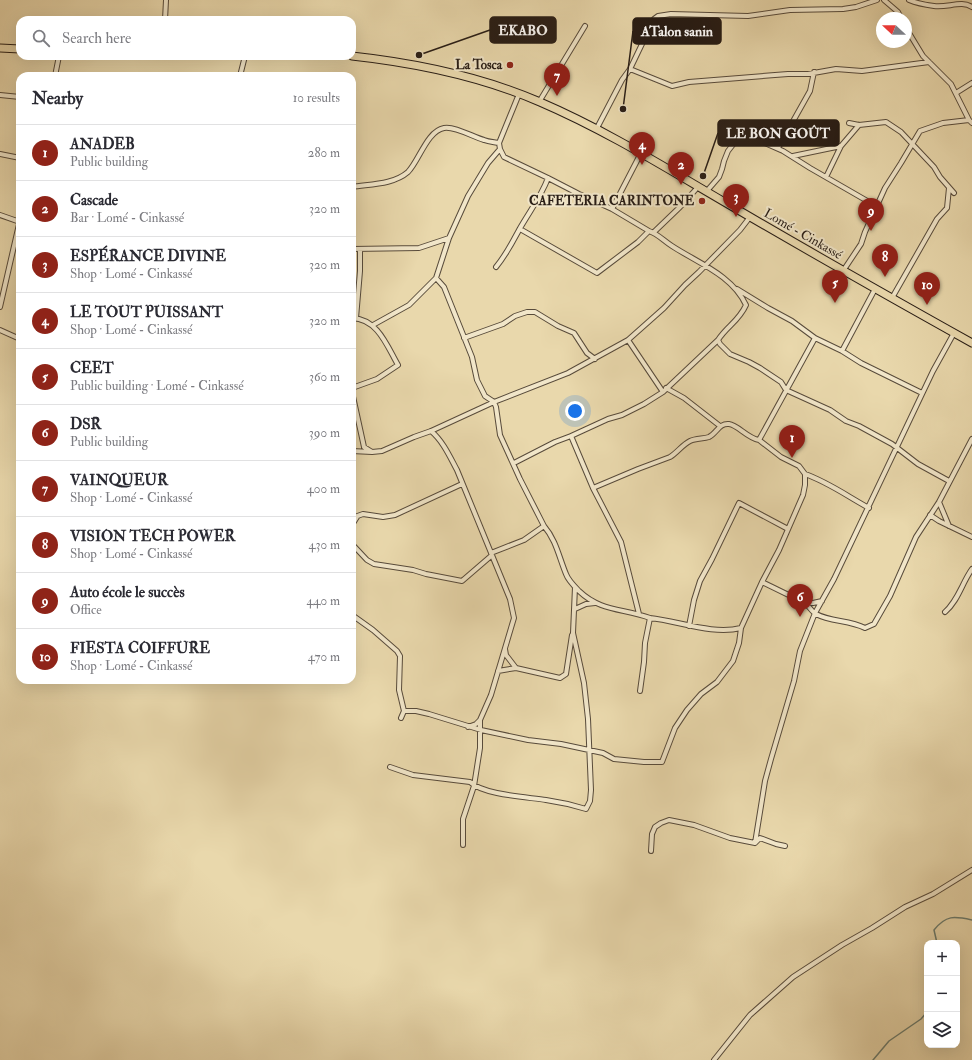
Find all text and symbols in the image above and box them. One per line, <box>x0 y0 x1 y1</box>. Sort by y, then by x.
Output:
north arrow <box>876 12 912 48</box>
search box <box>16 16 356 60</box>
callout: EKABO <box>490 17 556 43</box>
callout: ATalon sanin <box>633 18 721 44</box>
text: EKABO <box>498 22 548 39</box>
text: ATalon sanin <box>640 23 714 40</box>
icon: search <box>30 27 52 49</box>
text: Search here <box>62 29 131 48</box>
place label: La Tosca <box>455 57 503 73</box>
marker: La Tosca <box>505 60 515 70</box>
pin: 7 <box>544 63 570 96</box>
text: Nearby <box>32 88 83 109</box>
text: 10 results <box>293 90 340 106</box>
callout: LE BON GOÛT <box>718 120 839 146</box>
text: LE BON GOÛT <box>726 124 831 142</box>
pin: 4 <box>629 132 655 165</box>
text: ANADEB <box>70 135 135 154</box>
text: 1 <box>43 145 47 161</box>
text: 280 m <box>308 145 340 161</box>
pin: 2 <box>668 152 694 185</box>
text: Public building <box>70 154 148 170</box>
pin: 3 <box>723 184 749 217</box>
text: Cascade <box>70 191 118 210</box>
place label: CAFETERIA CARINTONE <box>529 193 695 209</box>
marker: CAFETERIA CARINTONE <box>697 196 707 206</box>
pin: 9 <box>858 198 884 231</box>
text: 2 <box>42 201 48 217</box>
text: 320 m <box>309 201 340 217</box>
street label: Lomé - Cinkassé <box>761 205 845 263</box>
text: Bar · Lomé - Cinkassé <box>70 210 184 226</box>
pin: 8 <box>872 244 898 277</box>
text: ESPÉRANCE DIVINE <box>70 247 226 266</box>
text: 3 <box>43 257 48 273</box>
text: 320 m <box>309 257 340 273</box>
text: Shop · Lomé - Cinkassé <box>70 266 192 282</box>
pin: 5 <box>822 270 848 303</box>
pin: 10 <box>914 272 940 305</box>
text: LE TOUT PUISSANT <box>70 303 223 322</box>
text: 4 <box>41 313 49 329</box>
text: 320 m <box>309 313 340 329</box>
text: Shop · Lomé - Cinkassé <box>70 322 192 338</box>
text: CEET <box>70 359 114 378</box>
text: 5 <box>42 369 48 385</box>
text: 360 m <box>309 369 340 385</box>
text: Public building · Lomé - Cinkassé <box>70 378 244 394</box>
your location <box>565 401 585 421</box>
text: DSR <box>70 415 101 434</box>
text: 6 <box>42 425 48 441</box>
text: 390 m <box>309 425 340 441</box>
pin: 1 <box>779 425 805 458</box>
text: Public building <box>70 434 148 450</box>
text: VAINQUEUR <box>70 471 168 490</box>
text: 7 <box>42 481 48 497</box>
text: 400 m <box>307 481 340 497</box>
text: Shop · Lomé - Cinkassé <box>70 490 192 506</box>
text: VISION TECH POWER <box>70 527 235 546</box>
text: 8 <box>42 537 48 553</box>
text: 430 m <box>309 537 340 553</box>
text: Shop · Lomé - Cinkassé <box>70 546 192 562</box>
text: Auto école le succès <box>70 583 185 602</box>
pin: 6 <box>787 584 813 617</box>
text: 9 <box>42 593 48 609</box>
text: 440 m <box>306 593 340 609</box>
text: Office <box>70 602 102 618</box>
text: FIESTA COIFFURE <box>70 639 210 658</box>
text: 10 <box>39 649 51 665</box>
text: 470 m <box>308 649 340 665</box>
text: Shop · Lomé - Cinkassé <box>70 658 192 674</box>
map controls <box>924 940 960 1048</box>
button: + <box>924 940 960 976</box>
button: − <box>924 976 960 1012</box>
button: layers <box>924 1012 960 1048</box>

